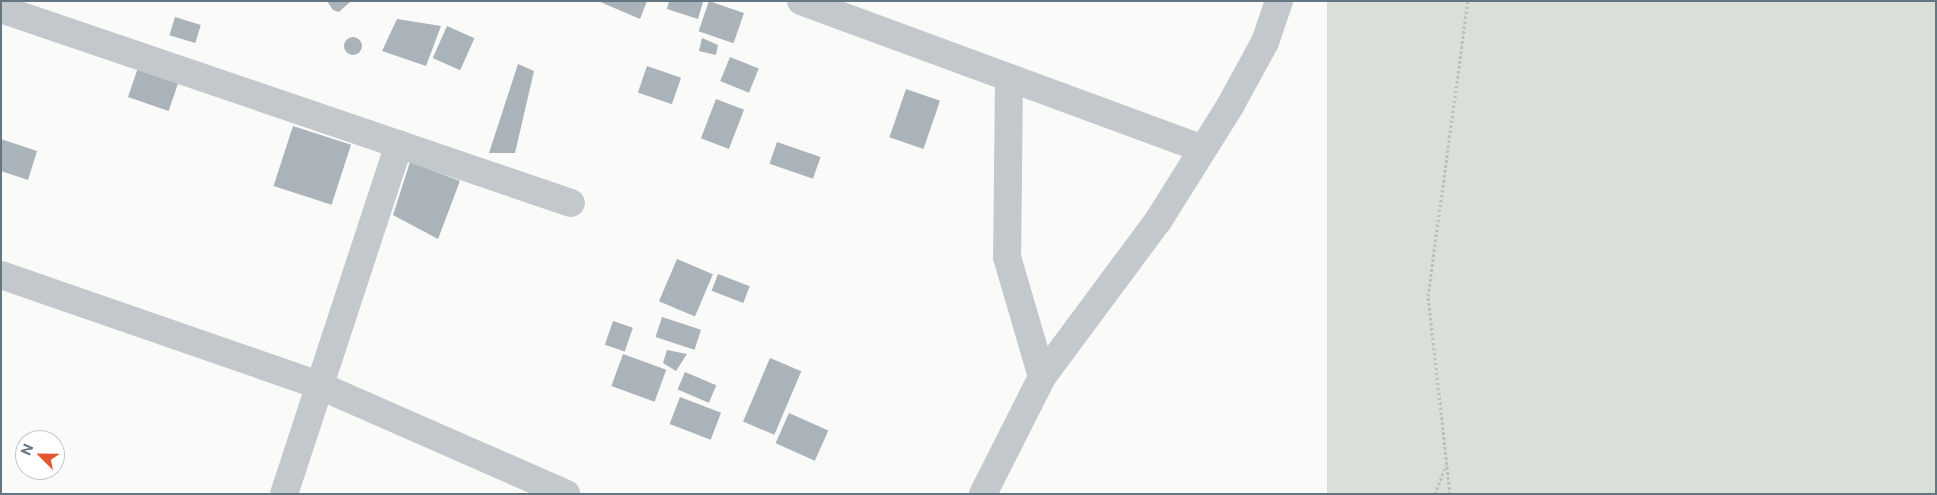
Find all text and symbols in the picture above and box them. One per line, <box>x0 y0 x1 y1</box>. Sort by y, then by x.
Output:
north arrow <box>15 430 65 480</box>
text: N <box>18 441 37 458</box>

